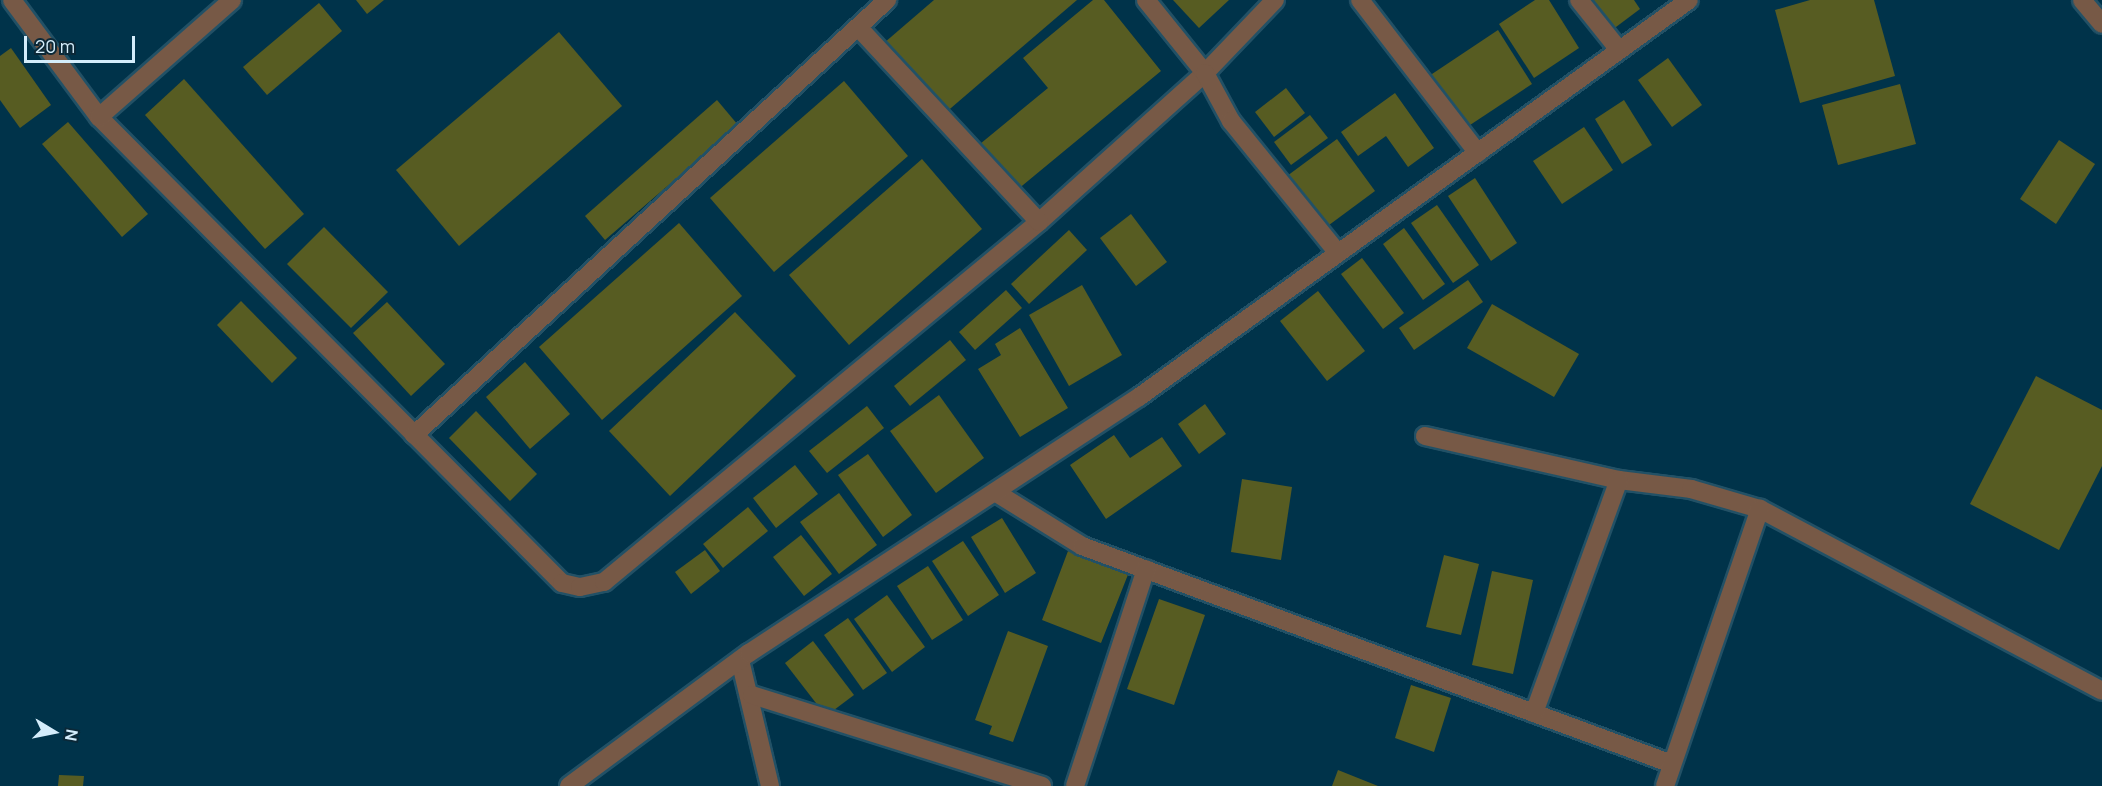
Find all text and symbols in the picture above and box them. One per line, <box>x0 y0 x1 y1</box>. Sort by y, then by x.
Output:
scale bar <box>27 24 138 62</box>
text: 20 m <box>35 34 75 58</box>
north arrow <box>24 702 84 762</box>
text: N <box>60 728 84 743</box>

